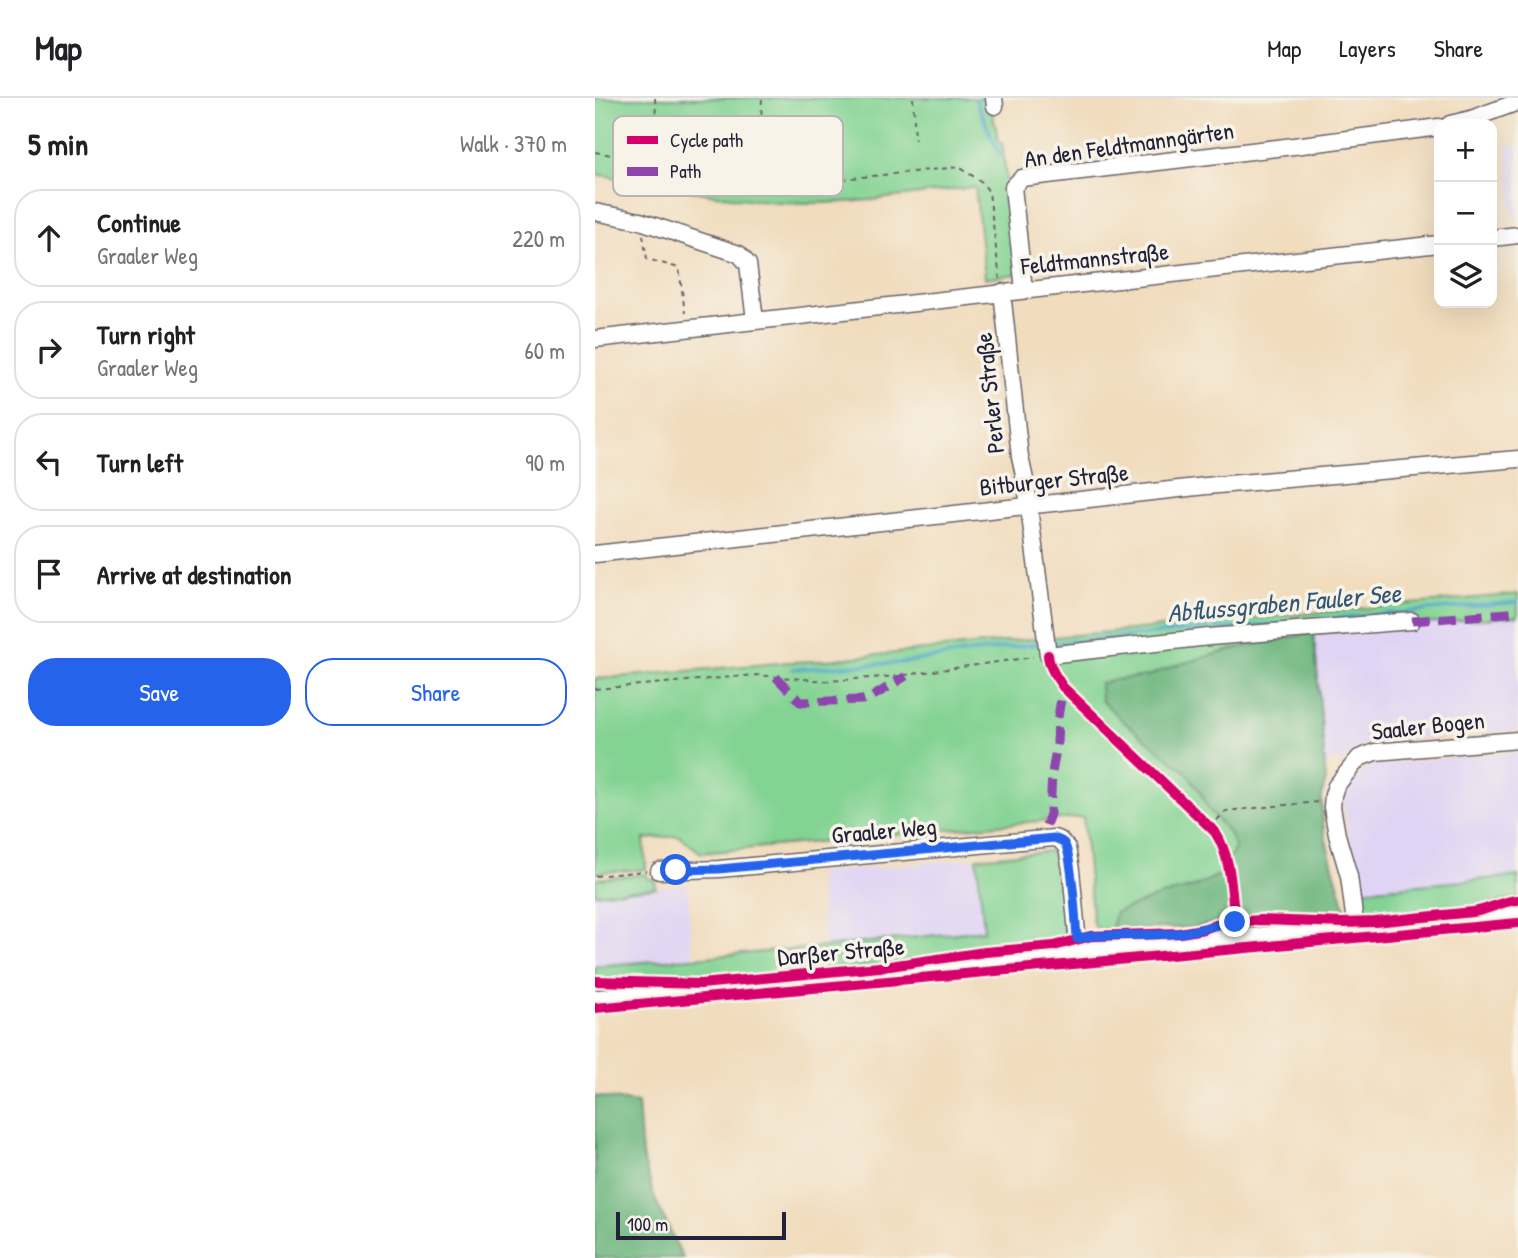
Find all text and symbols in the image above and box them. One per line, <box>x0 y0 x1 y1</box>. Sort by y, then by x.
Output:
text: Map <box>35 26 82 70</box>
text: Map <box>1267 32 1301 64</box>
text: Layers <box>1339 32 1396 64</box>
text: Share <box>1434 32 1483 64</box>
street label: An den Feldtmanngärten <box>1022 113 1236 175</box>
legend <box>613 116 843 196</box>
map controls <box>1434 119 1497 308</box>
button: + <box>1434 119 1497 182</box>
text: 5 min <box>28 124 88 164</box>
text: Cycle path <box>670 127 743 153</box>
text: Walk · 370 m <box>460 128 567 159</box>
text: Path <box>670 158 701 184</box>
button: − <box>1434 182 1497 245</box>
text: Continue <box>97 205 181 240</box>
icon: ahead <box>30 219 68 257</box>
text: 220 m <box>512 223 565 254</box>
street label: Feldtmannstraße <box>1018 234 1171 282</box>
text: Graaler Weg <box>97 240 198 271</box>
button: layers <box>1434 245 1497 308</box>
text: Turn right <box>97 317 195 352</box>
icon: right <box>30 331 68 369</box>
street label: Perler Straße <box>967 331 1011 455</box>
text: 60 m <box>525 335 565 366</box>
text: Graaler Weg <box>97 352 198 383</box>
icon: left <box>30 443 68 481</box>
text: Turn left <box>97 445 183 480</box>
text: 90 m <box>525 447 565 478</box>
street label: Bitburger Straße <box>978 455 1130 503</box>
icon: arrive <box>30 555 68 593</box>
text: Arrive at destination <box>97 557 292 592</box>
water label: Abflussgraben Fauler See <box>1166 575 1404 631</box>
button: Save <box>28 658 291 726</box>
button: Share <box>305 658 567 726</box>
street label: Saaler Bogen <box>1370 703 1486 747</box>
street label: Graaler Weg <box>830 809 938 851</box>
route start <box>660 854 691 885</box>
route end <box>1219 906 1250 937</box>
street label: Darßer Straße <box>776 929 906 972</box>
scale bar <box>616 1209 786 1241</box>
text: 100 m <box>627 1211 668 1237</box>

